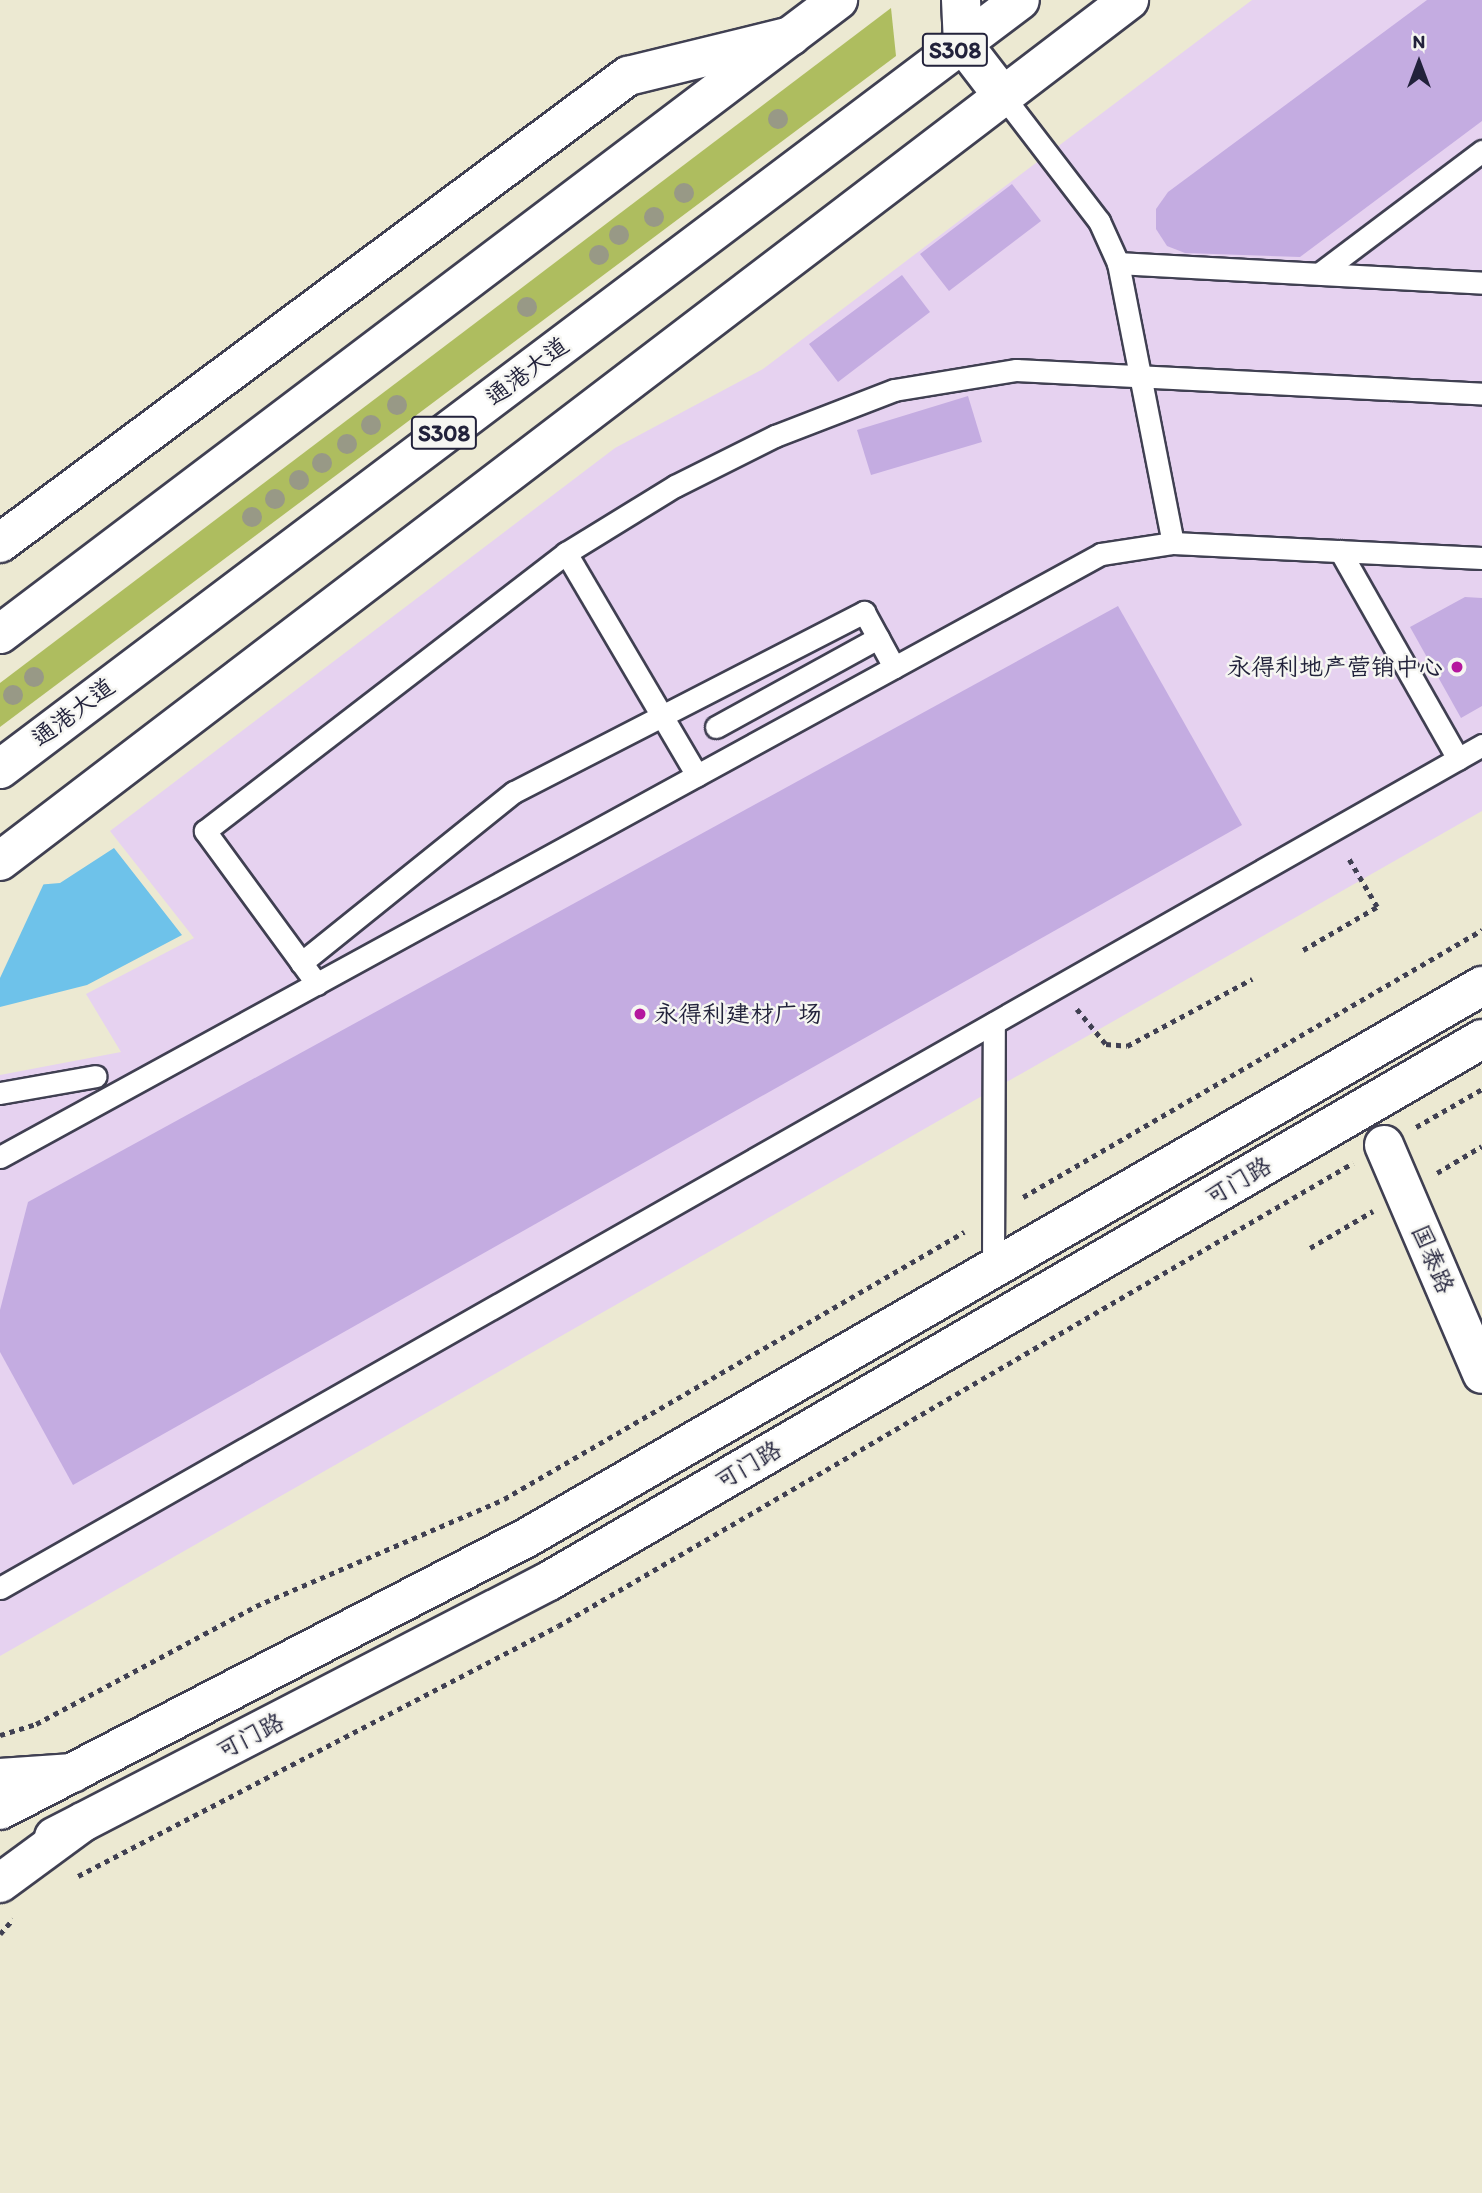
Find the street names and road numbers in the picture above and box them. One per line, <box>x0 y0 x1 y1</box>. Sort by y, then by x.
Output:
road number: S308 <box>922 31 988 70</box>
street label: 通港大道 <box>480 331 574 411</box>
road number: S308 <box>411 414 477 452</box>
street label: 通港大道 <box>26 672 120 752</box>
street label: 可门路 <box>1200 1151 1276 1211</box>
street label: 国泰路 <box>1406 1220 1460 1298</box>
street label: 可门路 <box>710 1435 786 1495</box>
street label: 可门路 <box>211 1707 289 1765</box>

